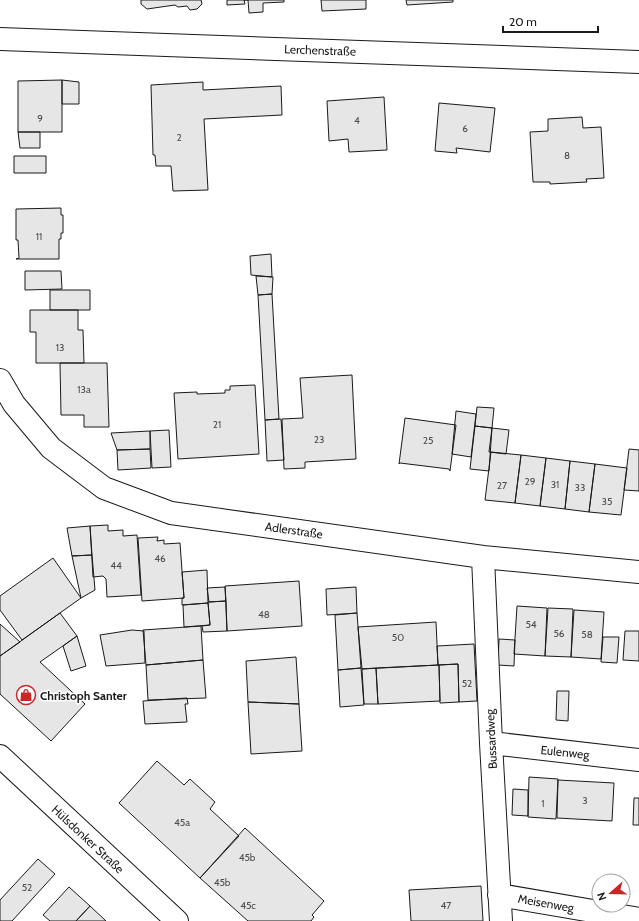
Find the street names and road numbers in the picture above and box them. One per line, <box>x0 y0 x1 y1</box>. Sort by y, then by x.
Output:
street label: Lerchenstraße <box>284 41 356 59</box>
street label: Adlerstraße <box>264 519 324 541</box>
street label: Bussardweg <box>482 708 500 769</box>
street label: Eulenweg <box>540 742 591 762</box>
street label: Hülsdonker Straße <box>49 802 127 876</box>
street label: Meisenweg <box>517 891 576 915</box>

